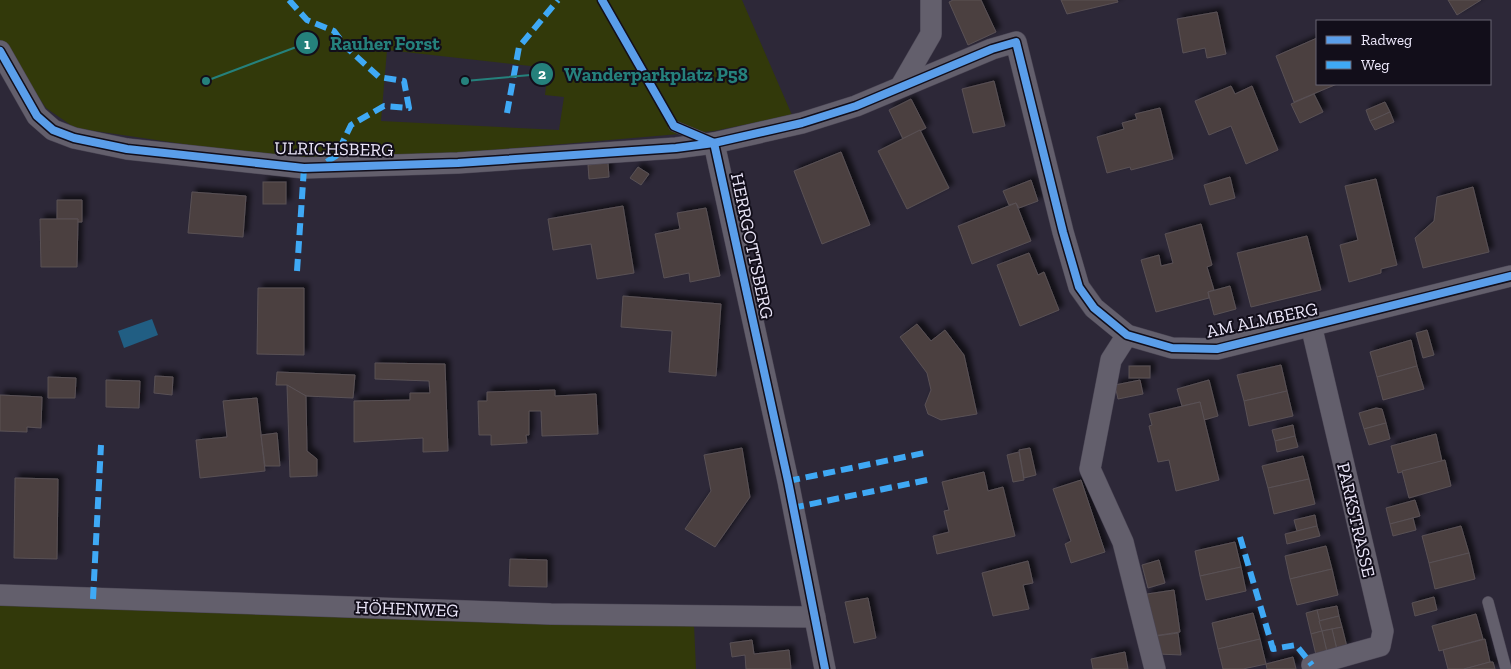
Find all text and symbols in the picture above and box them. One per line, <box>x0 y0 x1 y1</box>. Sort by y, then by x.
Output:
legend <box>1316 20 1491 85</box>
callout: Rauher Forst <box>295 26 450 60</box>
text: Radweg <box>1361 31 1412 49</box>
text: Rauher Forst <box>330 32 440 55</box>
text: 1 <box>304 35 310 53</box>
text: Weg <box>1361 56 1390 74</box>
callout: Wanderparkplatz P58 <box>530 57 758 91</box>
text: Wanderparkplatz P58 <box>564 63 748 86</box>
text: 2 <box>538 65 546 83</box>
street label: ULRICHSBERG <box>274 137 394 161</box>
street label: HERRGOTTSBERG <box>726 171 778 321</box>
street label: AM ALMBERG <box>1204 297 1320 343</box>
street label: PARKSTRASSE <box>1332 460 1380 580</box>
street label: HÖHENWEG <box>355 596 459 622</box>

